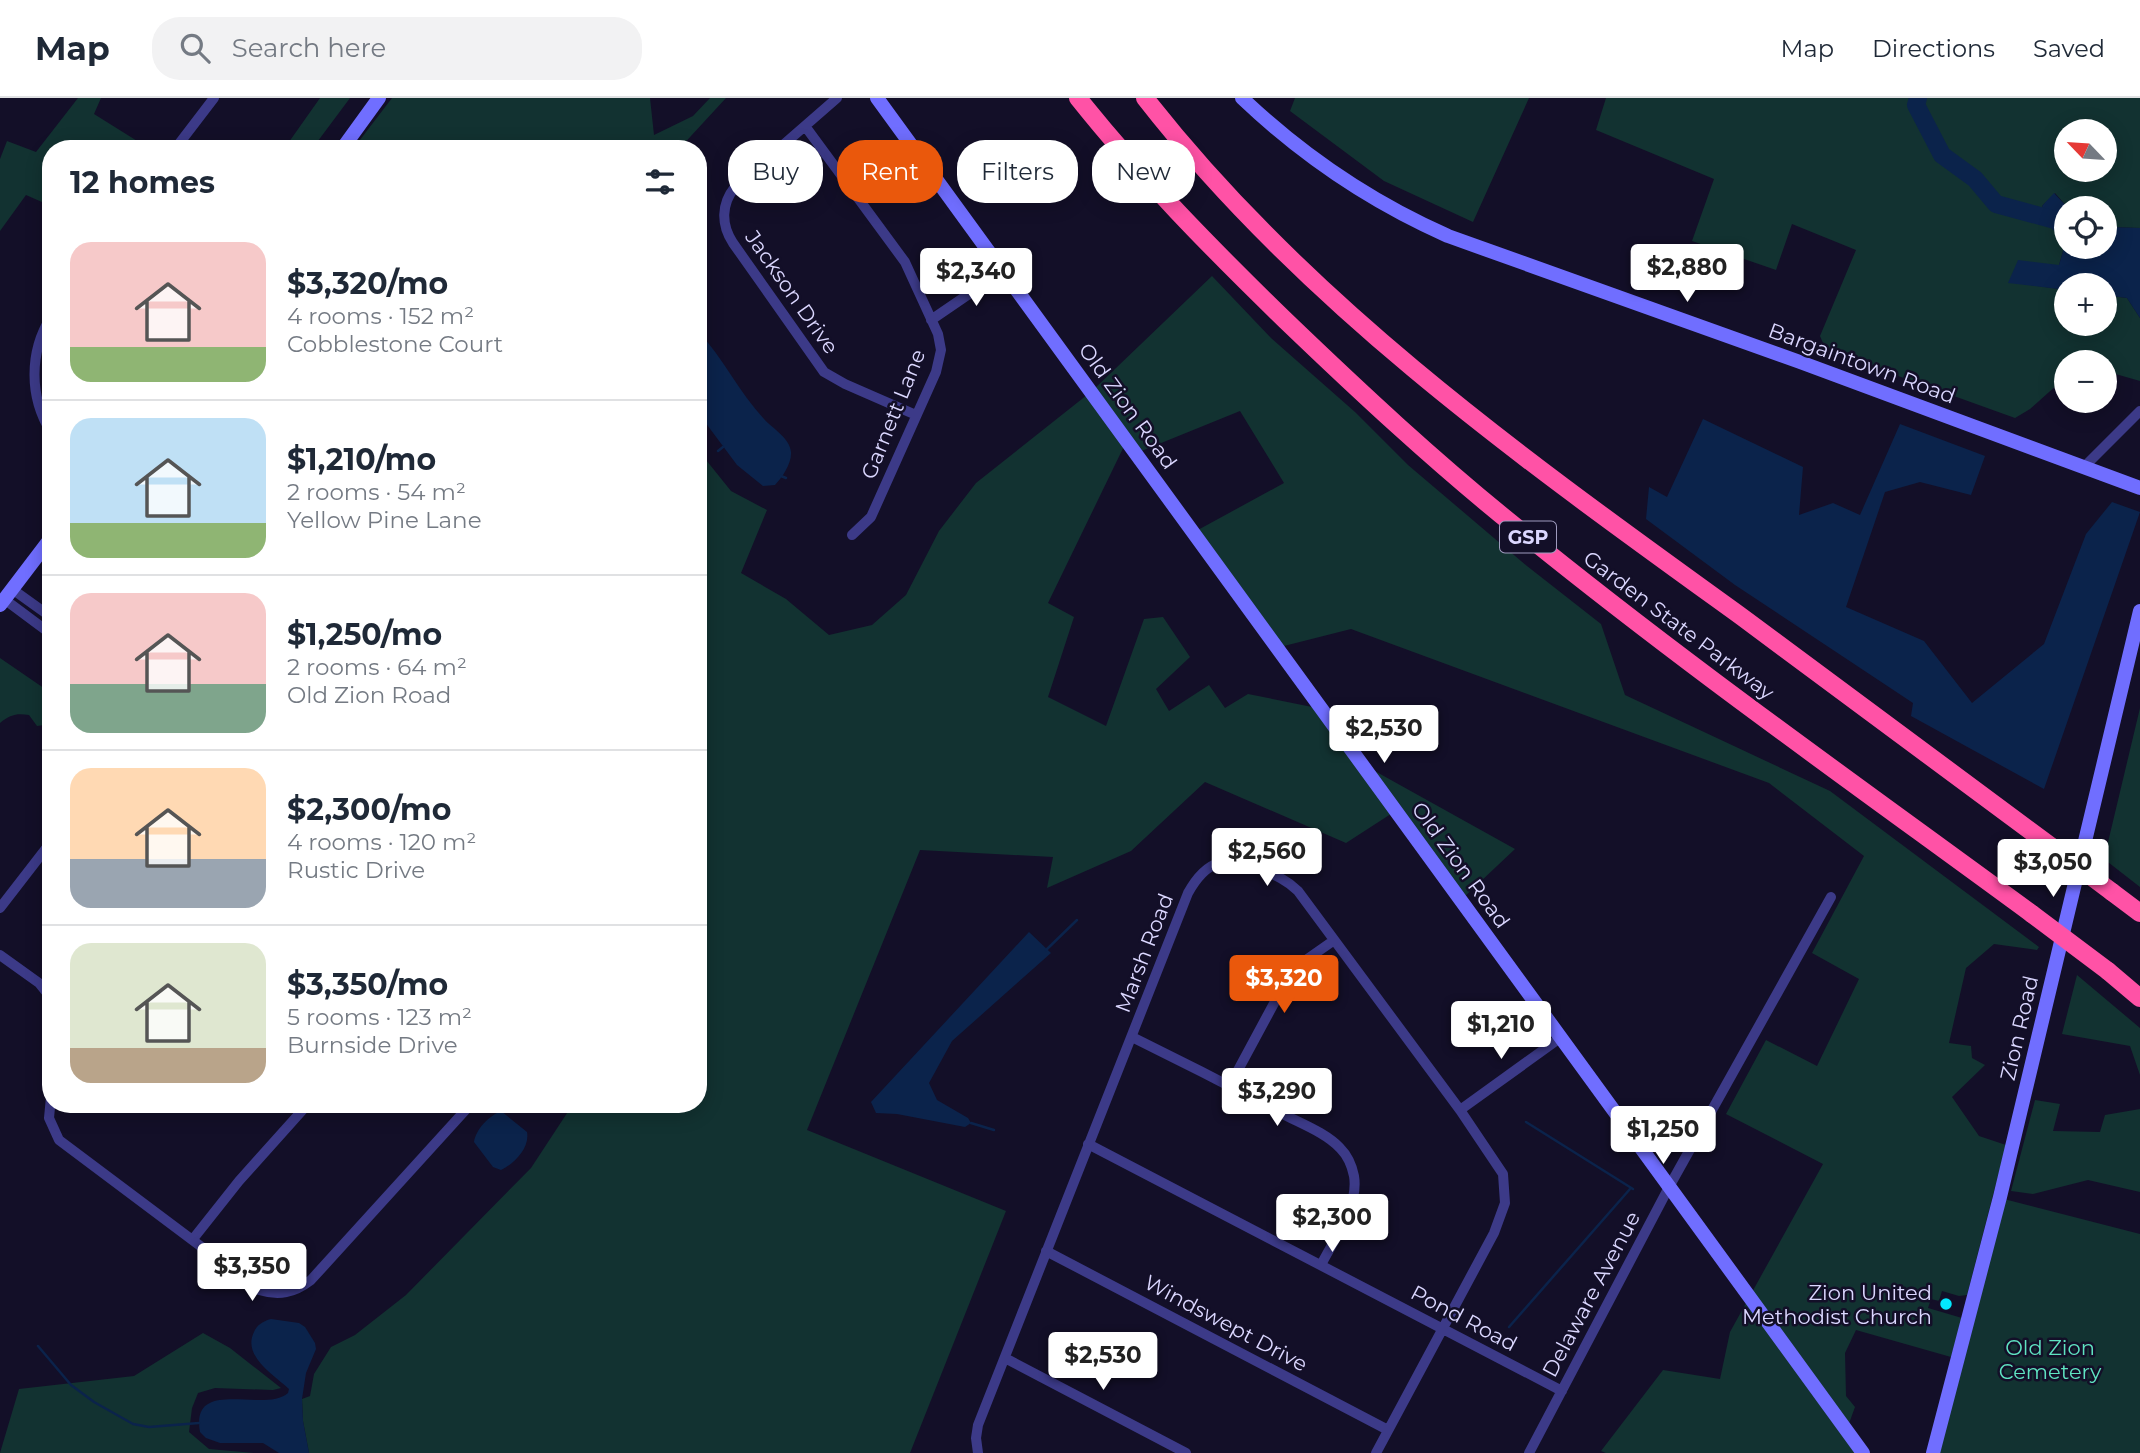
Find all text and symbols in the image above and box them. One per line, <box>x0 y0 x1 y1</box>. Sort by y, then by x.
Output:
search box <box>152 17 642 80</box>
text: Map <box>35 28 110 68</box>
icon: search <box>176 29 214 67</box>
text: Search here <box>232 32 386 64</box>
text: Map <box>1781 34 1834 63</box>
text: Directions <box>1872 34 1995 63</box>
text: Saved <box>2033 34 2105 63</box>
north arrow <box>2054 119 2118 182</box>
map controls <box>2054 119 2117 413</box>
chip: Buy <box>728 140 823 203</box>
chip: Rent <box>837 140 943 203</box>
chip: Filters <box>957 140 1078 203</box>
chip: New <box>1092 140 1195 203</box>
icon: filters <box>641 163 679 201</box>
text: 12 homes <box>70 164 215 201</box>
button: locate <box>2054 196 2117 259</box>
street label: Jackson Drive <box>740 225 844 359</box>
pin: $2,880 <box>1630 244 1744 304</box>
pin: $2,340 <box>919 248 1033 308</box>
text: $2,880 <box>1647 253 1727 281</box>
text: $2,340 <box>936 257 1016 285</box>
text: $3,320/mo <box>287 265 448 302</box>
icon: home <box>126 270 210 354</box>
button: + <box>2054 273 2117 336</box>
text: 4 rooms · 152 m² <box>287 302 474 330</box>
street label: Bargaintown Road <box>1765 318 1959 408</box>
text: Cobblestone Court <box>287 330 503 358</box>
street label: Old Zion Road <box>1074 338 1182 474</box>
street label: Garnett Lane <box>856 345 930 483</box>
button: − <box>2054 350 2117 413</box>
text: $1,210/mo <box>287 441 436 478</box>
icon: home <box>126 446 210 530</box>
text: 2 rooms · 54 m² <box>287 478 466 506</box>
text: Yellow Pine Lane <box>287 506 482 534</box>
road number: GSP <box>1500 522 1556 552</box>
street label: Garden State Parkway <box>1579 545 1780 705</box>
text: $1,250/mo <box>287 616 442 653</box>
icon: home <box>126 621 210 705</box>
text: 2 rooms · 64 m² <box>287 653 467 681</box>
text: Old Zion Road <box>287 681 451 709</box>
pin: $2,530 <box>1327 706 1441 765</box>
text: $2,530 <box>1345 714 1423 742</box>
text: $2,300/mo <box>287 791 451 828</box>
icon: home <box>126 796 210 880</box>
street label: Old Zion Road <box>1407 797 1515 933</box>
text: 4 rooms · 120 m² <box>287 828 476 856</box>
pin: $2,560 <box>1210 828 1324 888</box>
text: $2,560 <box>1228 837 1306 865</box>
pin: $3,050 <box>1996 840 2110 899</box>
text: $3,050 <box>2014 848 2092 876</box>
text: Rustic Drive <box>287 856 425 884</box>
street label: Marsh Road <box>1110 890 1178 1016</box>
pin: $3,320 <box>1227 956 1341 1015</box>
text: $3,320 <box>1245 964 1323 992</box>
text: $3,350/mo <box>287 966 448 1003</box>
icon: home <box>126 971 210 1055</box>
street label: Zion Road <box>1995 973 2043 1083</box>
pin: $1,210 <box>1444 1002 1558 1061</box>
text: 5 rooms · 123 m² <box>287 1003 472 1031</box>
text: $1,210 <box>1467 1010 1535 1038</box>
text: Burnside Drive <box>287 1031 458 1059</box>
pin: $3,290 <box>1220 1068 1334 1128</box>
text: $3,290 <box>1238 1077 1316 1105</box>
pin: $1,250 <box>1606 1107 1720 1166</box>
text: $1,250 <box>1627 1115 1699 1143</box>
pin: $2,300 <box>1275 1194 1389 1254</box>
text: $2,300 <box>1292 1203 1372 1231</box>
street label: Delaware Avenue <box>1537 1207 1645 1381</box>
pin: $3,350 <box>195 1244 309 1303</box>
text: $3,350 <box>213 1252 291 1280</box>
street label: Windswept Drive <box>1140 1269 1312 1377</box>
street label: Pond Road <box>1407 1280 1521 1356</box>
place label: Zion United Methodist Church <box>1742 1280 1932 1329</box>
marker: Zion United Methodist Church <box>1938 1296 1954 1312</box>
pin: $2,530 <box>1046 1332 1160 1392</box>
park label: Old Zion Cemetery <box>1999 1335 2102 1384</box>
text: $2,530 <box>1064 1341 1142 1369</box>

